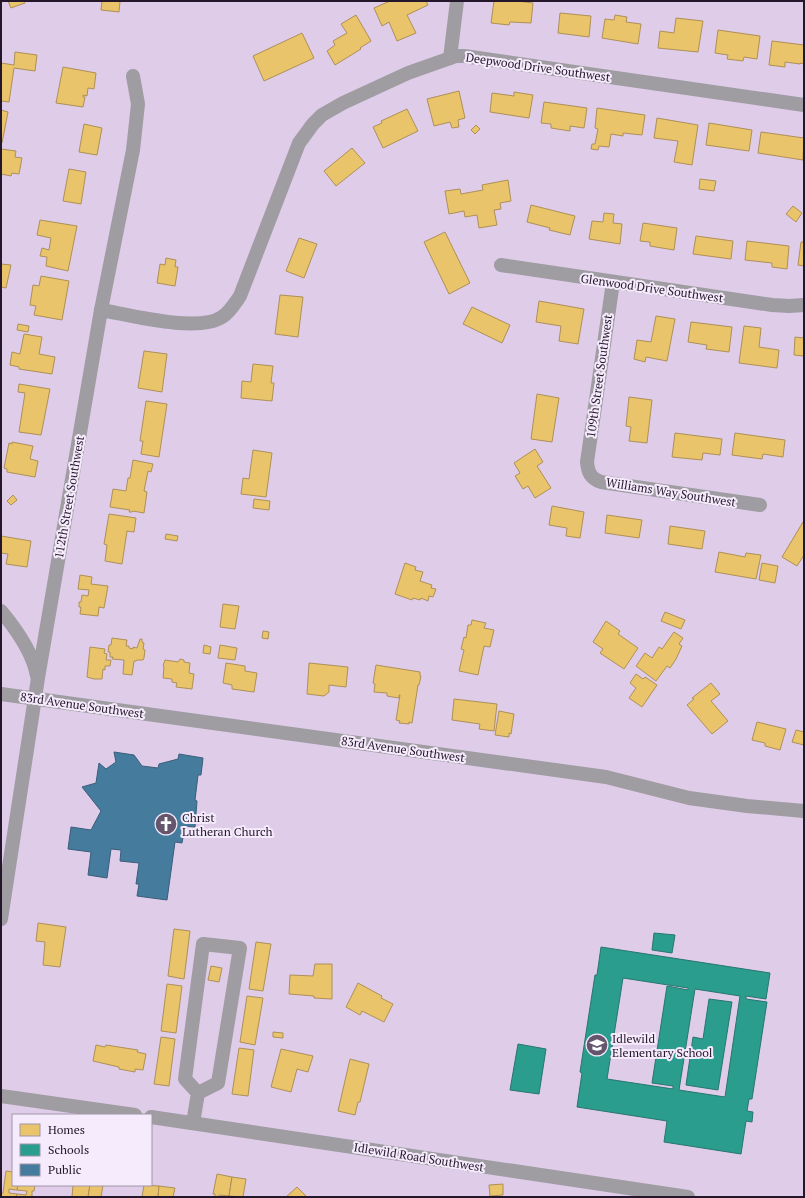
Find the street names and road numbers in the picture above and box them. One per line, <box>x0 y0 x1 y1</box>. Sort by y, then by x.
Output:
street label: Deepwood Drive Southwest <box>465 49 612 85</box>
street label: Glenwood Drive Southwest <box>580 271 725 306</box>
street label: 109th Street Southwest <box>583 313 615 439</box>
street label: 112th Street Southwest <box>51 434 87 559</box>
street label: Williams Way Southwest <box>605 474 738 510</box>
street label: 83rd Avenue Southwest <box>19 689 145 721</box>
street label: 83rd Avenue Southwest <box>340 733 466 765</box>
street label: Idlewild Road Southwest <box>353 1139 486 1175</box>

